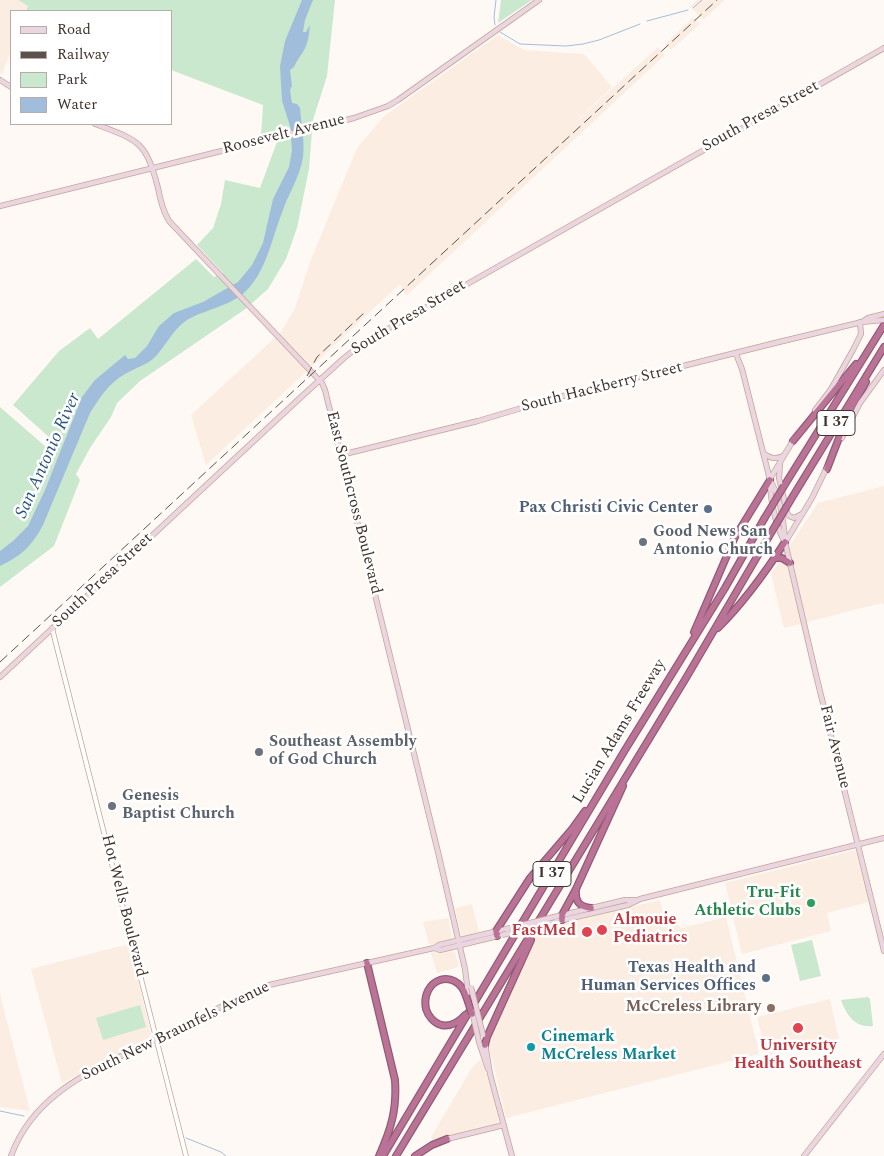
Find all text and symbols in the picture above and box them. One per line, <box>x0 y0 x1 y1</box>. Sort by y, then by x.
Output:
legend <box>10 10 172 125</box>
text: Road <box>57 18 91 41</box>
text: Railway <box>57 43 109 66</box>
text: Park <box>57 68 88 91</box>
street label: South Presa Street <box>699 77 823 157</box>
text: Water <box>57 93 97 116</box>
street label: Roosevelt Avenue <box>221 111 347 159</box>
street label: South Presa Street <box>348 276 470 360</box>
street label: South Hackberry Street <box>519 359 685 417</box>
water label: San Antonio River <box>12 390 86 522</box>
street label: East Southcross Boulevard <box>321 409 385 597</box>
road number: I 37 <box>817 410 855 436</box>
place label: Pax Christi Civic Center <box>519 499 698 519</box>
marker: Pax Christi Civic Center <box>702 503 714 515</box>
place label: Good News San Antonio Church <box>653 523 773 561</box>
street label: South Presa Street <box>49 530 157 632</box>
marker: Good News San Antonio Church <box>637 536 649 548</box>
street label: Lucian Adams Freeway <box>569 656 671 808</box>
street label: Fair Avenue <box>814 703 854 791</box>
place label: Southeast Assembly of God Church <box>269 733 416 771</box>
marker: Southeast Assembly of God Church <box>253 746 265 758</box>
place label: Genesis Baptist Church <box>122 787 235 825</box>
marker: Genesis Baptist Church <box>106 800 118 812</box>
street label: Hot Wells Boulevard <box>96 833 150 979</box>
road number: I 37 <box>533 862 571 886</box>
place label: Tru-Fit Athletic Clubs <box>694 884 801 922</box>
marker: Tru-Fit Athletic Clubs <box>805 897 817 909</box>
place label: Almouie Pediatrics <box>613 911 688 949</box>
place label: FastMed <box>511 922 576 942</box>
marker: Almouie Pediatrics <box>595 923 609 937</box>
marker: FastMed <box>580 925 594 939</box>
place label: Texas Health and Human Services Offices <box>580 959 756 997</box>
marker: Texas Health and Human Services Offices <box>760 972 772 984</box>
street label: South New Braunfels Avenue <box>79 978 273 1086</box>
place label: McCreless Library <box>626 998 761 1018</box>
marker: McCreless Library <box>765 1002 777 1014</box>
marker: University Health Southeast <box>791 1021 805 1035</box>
place label: Cinemark McCreless Market <box>541 1028 676 1066</box>
place label: University Health Southeast <box>734 1037 862 1075</box>
marker: Cinemark McCreless Market <box>525 1041 537 1053</box>

